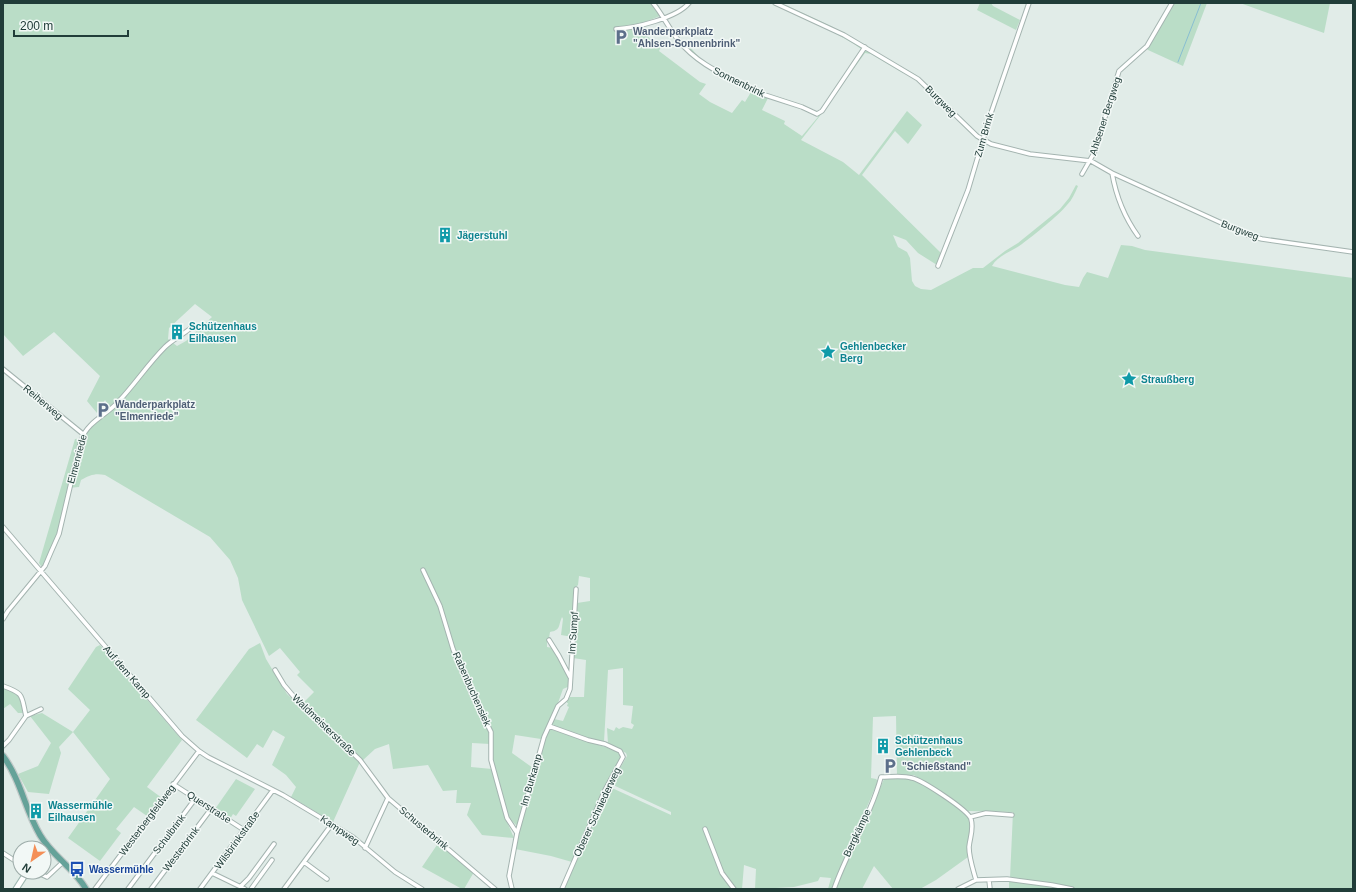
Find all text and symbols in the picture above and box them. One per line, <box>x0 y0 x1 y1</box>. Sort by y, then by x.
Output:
scale bar <box>14 12 128 38</box>
text: 200 m <box>20 19 53 33</box>
place label: Wanderparkplatz "Ahlsen-Sonnenbrink" <box>633 26 741 49</box>
parking icon: Wanderparkplatz "Ahlsen-Sonnenbrink" <box>612 28 630 46</box>
street label: Sonnenbrink <box>711 65 768 100</box>
street label: Ahlsener Bergweg <box>1087 75 1123 157</box>
street label: Burgweg <box>923 83 959 119</box>
street label: Zum Brink <box>972 111 996 158</box>
street label: Burgweg <box>1220 218 1260 242</box>
building icon: Jägerstuhl <box>436 226 454 244</box>
place label: Jägerstuhl <box>457 230 508 241</box>
place label: Schützenhaus Eilhausen <box>189 321 257 344</box>
building icon: Schützenhaus Eilhausen <box>168 323 186 341</box>
place label: Gehlenbecker Berg <box>840 341 906 364</box>
place icon: Gehlenbecker Berg <box>819 343 837 361</box>
place icon: Straußberg <box>1120 370 1138 388</box>
place label: Straußberg <box>1141 374 1194 385</box>
street label: Reiherweg <box>21 382 65 422</box>
place label: Wanderparkplatz "Elmenriede" <box>115 399 195 422</box>
parking icon: Wanderparkplatz "Elmenriede" <box>94 401 112 419</box>
street label: Elmenriede <box>65 433 89 485</box>
street label: Im Sumpf <box>566 611 580 655</box>
street label: Auf dem Kamp <box>101 643 153 701</box>
street label: Rabenbuchensiek <box>451 650 494 729</box>
street label: Waldmeisterstraße <box>290 692 358 758</box>
place label: Schützenhaus Gehlenbeck <box>895 735 963 758</box>
building icon: Schützenhaus Gehlenbeck <box>874 737 892 755</box>
street label: Im Burkamp <box>518 752 544 807</box>
parking icon: "Schießstand" <box>881 757 899 775</box>
place label: "Schießstand" <box>902 761 971 772</box>
street label: Oberer Schniederweg <box>571 766 623 858</box>
street label: Westerbergfeldweg <box>117 782 177 858</box>
street label: Querstraße <box>185 789 234 826</box>
place label: Wassermühle Eilhausen <box>48 800 113 823</box>
building icon: Wassermühle Eilhausen <box>27 802 45 820</box>
street label: Schusterbrink <box>397 804 452 853</box>
street label: Bergkämpe <box>841 807 873 858</box>
street label: Wilsbrinkstraße <box>212 809 262 871</box>
street label: Schulbrink <box>151 811 188 856</box>
street label: Kampweg <box>318 813 362 847</box>
street label: Westerbrink <box>161 824 202 874</box>
north arrow <box>12 840 52 880</box>
bus stop icon: Wassermühle <box>68 860 86 878</box>
text: N <box>20 861 33 875</box>
place label: Wassermühle <box>89 864 154 875</box>

